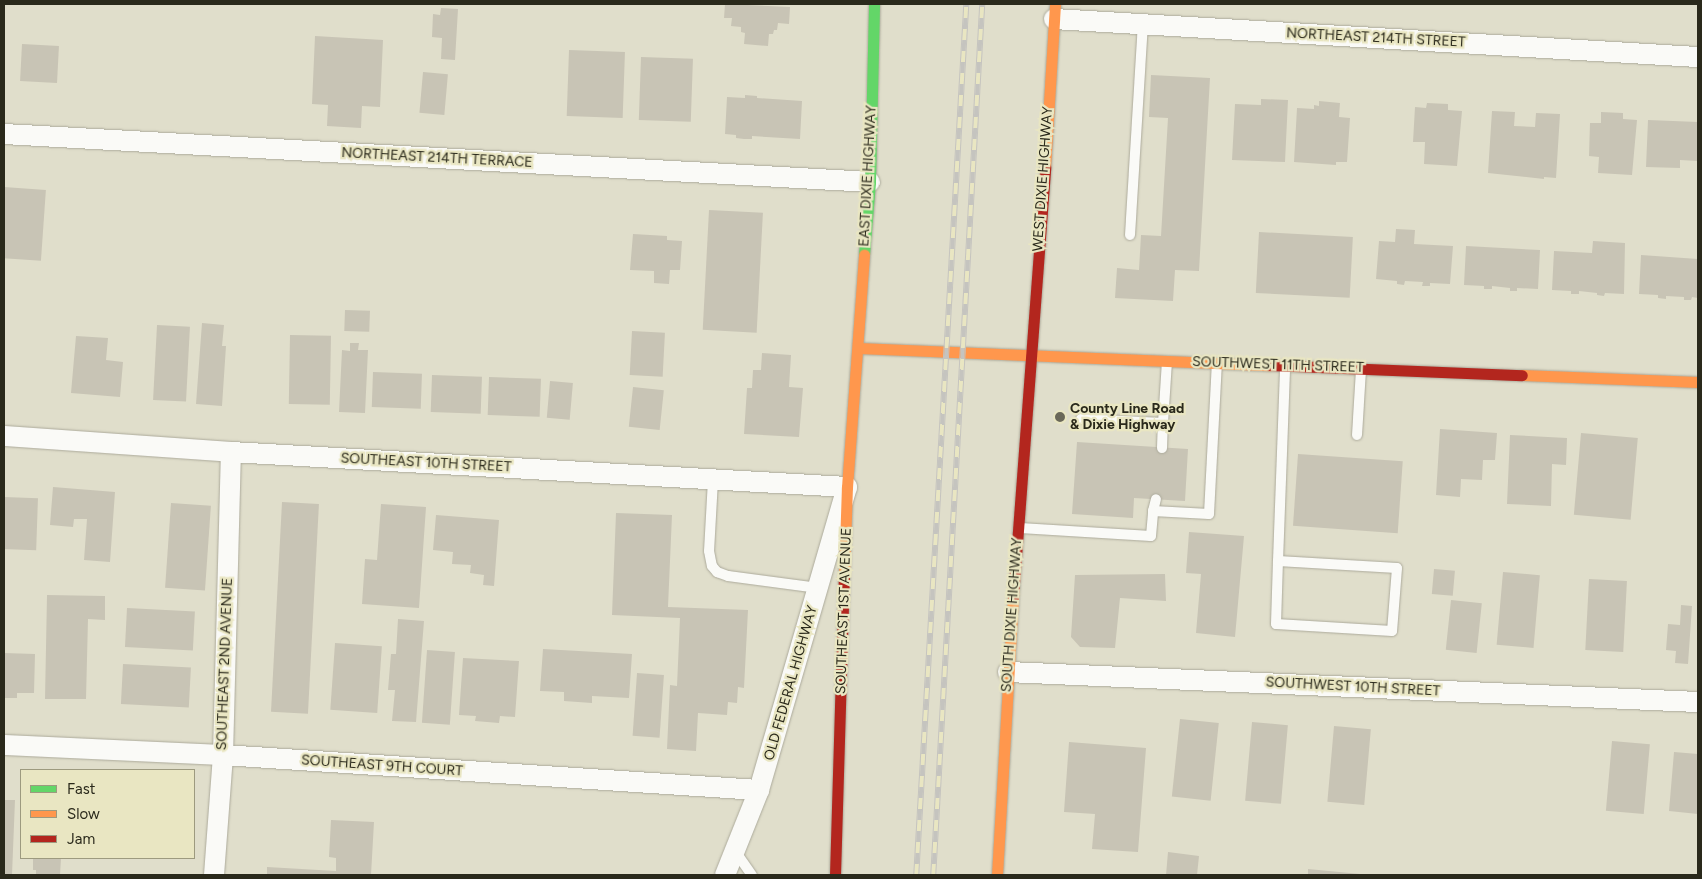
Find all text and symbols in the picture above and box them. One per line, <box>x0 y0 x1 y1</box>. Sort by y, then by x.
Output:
street label: NORTHEAST 214TH STREET <box>1286 25 1466 51</box>
street label: EAST DIXIE HIGHWAY <box>856 105 880 247</box>
street label: WEST DIXIE HIGHWAY <box>1030 106 1056 252</box>
street label: NORTHEAST 214TH TERRACE <box>341 145 533 171</box>
street label: SOUTHWEST 11TH STREET <box>1192 354 1364 376</box>
place label: County Line Road & Dixie Highway <box>1070 401 1184 434</box>
marker: County Line Road & Dixie Highway <box>1054 411 1066 423</box>
street label: SOUTHEAST 10TH STREET <box>340 450 512 476</box>
street label: SOUTHEAST 1ST AVENUE <box>833 528 855 694</box>
street label: SOUTH DIXIE HIGHWAY <box>998 537 1026 693</box>
street label: SOUTHEAST 2ND AVENUE <box>214 577 236 751</box>
street label: OLD FEDERAL HIGHWAY <box>761 604 821 762</box>
street label: SOUTHWEST 10TH STREET <box>1265 674 1441 700</box>
street label: SOUTHEAST 9TH COURT <box>301 752 463 780</box>
legend <box>20 769 195 859</box>
text: Fast <box>67 780 95 798</box>
text: Slow <box>67 805 100 823</box>
text: Jam <box>67 830 95 848</box>

